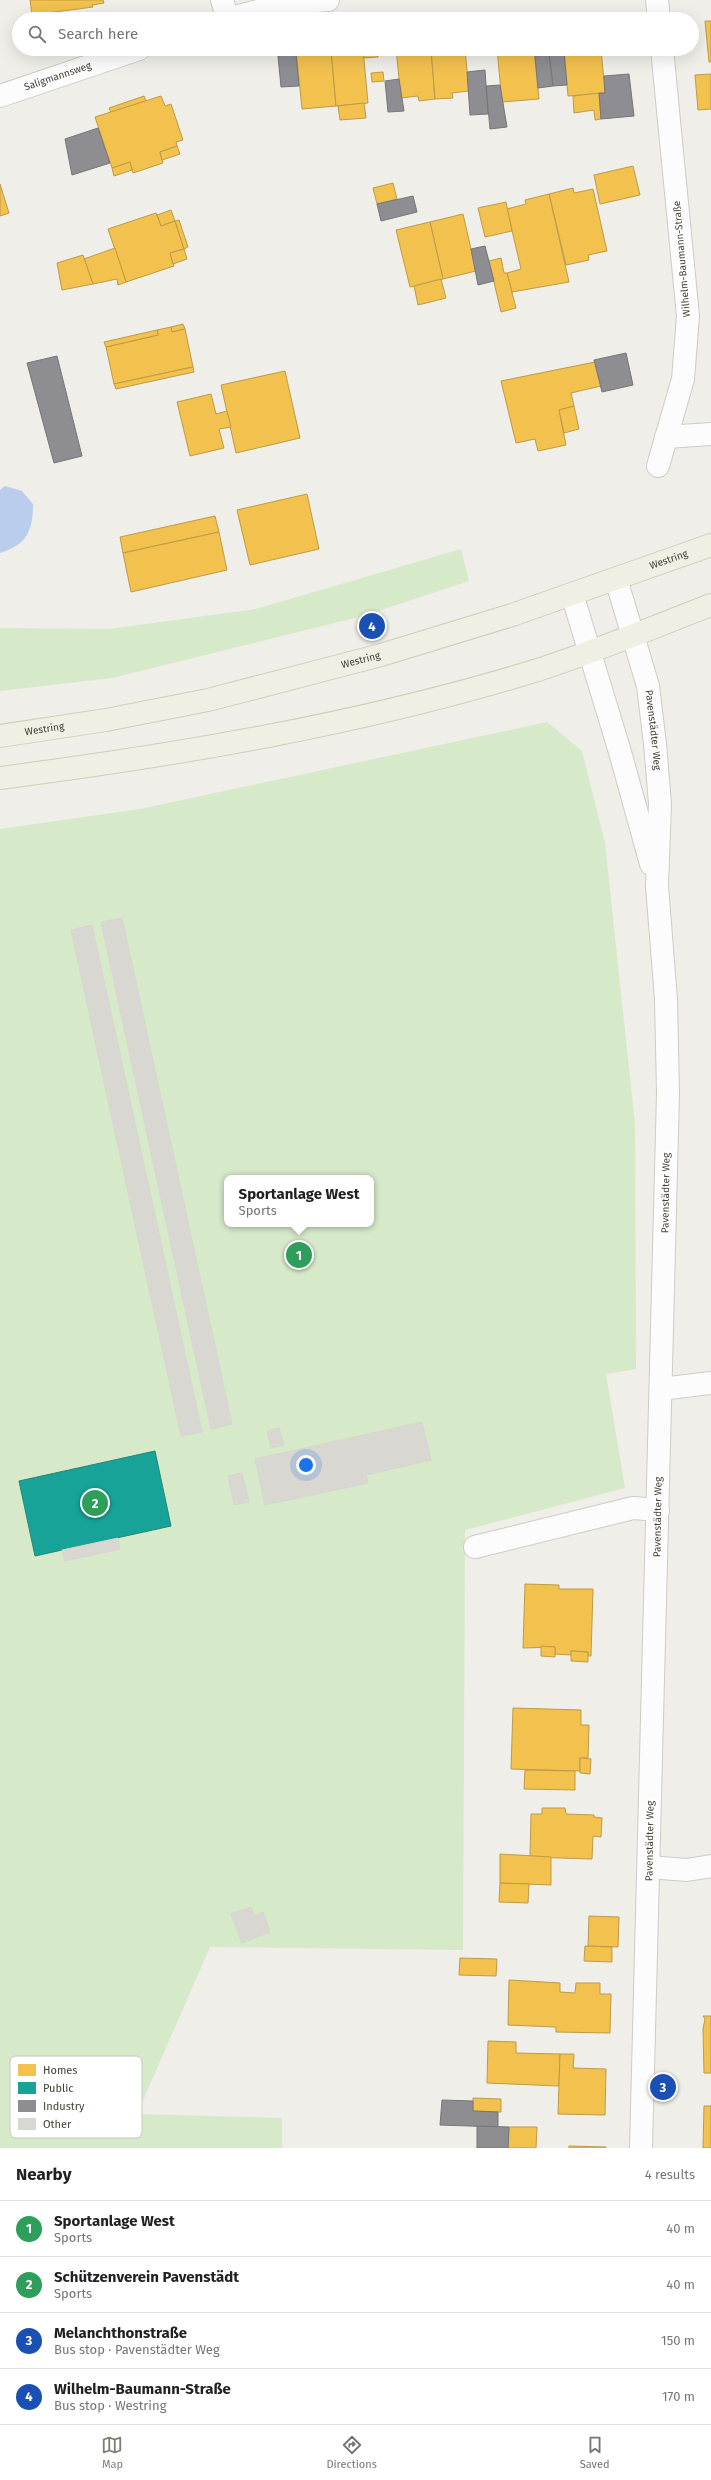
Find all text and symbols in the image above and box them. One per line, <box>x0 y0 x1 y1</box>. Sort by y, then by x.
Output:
search box <box>12 12 699 56</box>
icon: search <box>26 23 48 45</box>
text: Search here <box>58 25 138 43</box>
street label: Saligmannsweg <box>23 59 94 93</box>
street label: Wilhelm-Baumann-Straße <box>671 200 693 318</box>
street label: Westring <box>648 547 690 572</box>
pin: 4 <box>359 611 385 641</box>
street label: Westring <box>340 649 382 671</box>
street label: Pavenstädter Weg <box>643 689 663 771</box>
street label: Westring <box>24 720 66 738</box>
street label: Pavenstädter Weg <box>659 1152 673 1233</box>
popup <box>224 1175 374 1227</box>
text: Sportanlage West <box>239 1185 359 1203</box>
text: Sports <box>239 1203 277 1218</box>
pin: 1 <box>286 1240 312 1270</box>
your location <box>296 1455 316 1475</box>
street label: Pavenstädter Weg <box>651 1476 665 1557</box>
pin: 2 <box>82 1488 108 1518</box>
street label: Pavenstädter Weg <box>643 1800 657 1881</box>
legend <box>10 2056 142 2138</box>
text: Homes <box>43 2064 77 2077</box>
pin: 3 <box>650 2072 676 2102</box>
text: Public <box>43 2082 74 2095</box>
text: Industry <box>43 2100 85 2113</box>
text: Other <box>43 2118 72 2131</box>
text: Nearby <box>16 2164 71 2185</box>
text: 4 results <box>645 2167 695 2182</box>
text: Sportanlage West <box>54 2212 175 2230</box>
text: 1 <box>26 2221 32 2236</box>
text: 40 m <box>666 2221 695 2236</box>
text: Sports <box>54 2230 92 2245</box>
text: Schützenverein Pavenstädt <box>54 2268 239 2286</box>
text: 2 <box>26 2277 32 2292</box>
text: 40 m <box>666 2277 695 2292</box>
text: Sports <box>54 2286 92 2301</box>
text: Melanchthonstraße <box>54 2324 187 2342</box>
text: 3 <box>26 2333 32 2348</box>
text: 150 m <box>661 2333 695 2348</box>
text: Bus stop · Pavenstädter Weg <box>54 2342 220 2357</box>
text: Wilhelm-Baumann-Straße <box>54 2380 231 2398</box>
text: 4 <box>25 2389 33 2404</box>
text: 170 m <box>662 2389 695 2404</box>
text: Bus stop · Westring <box>54 2398 166 2413</box>
tab: Map <box>101 2434 123 2471</box>
tab: Directions <box>326 2434 377 2471</box>
tab: Saved <box>580 2434 610 2471</box>

